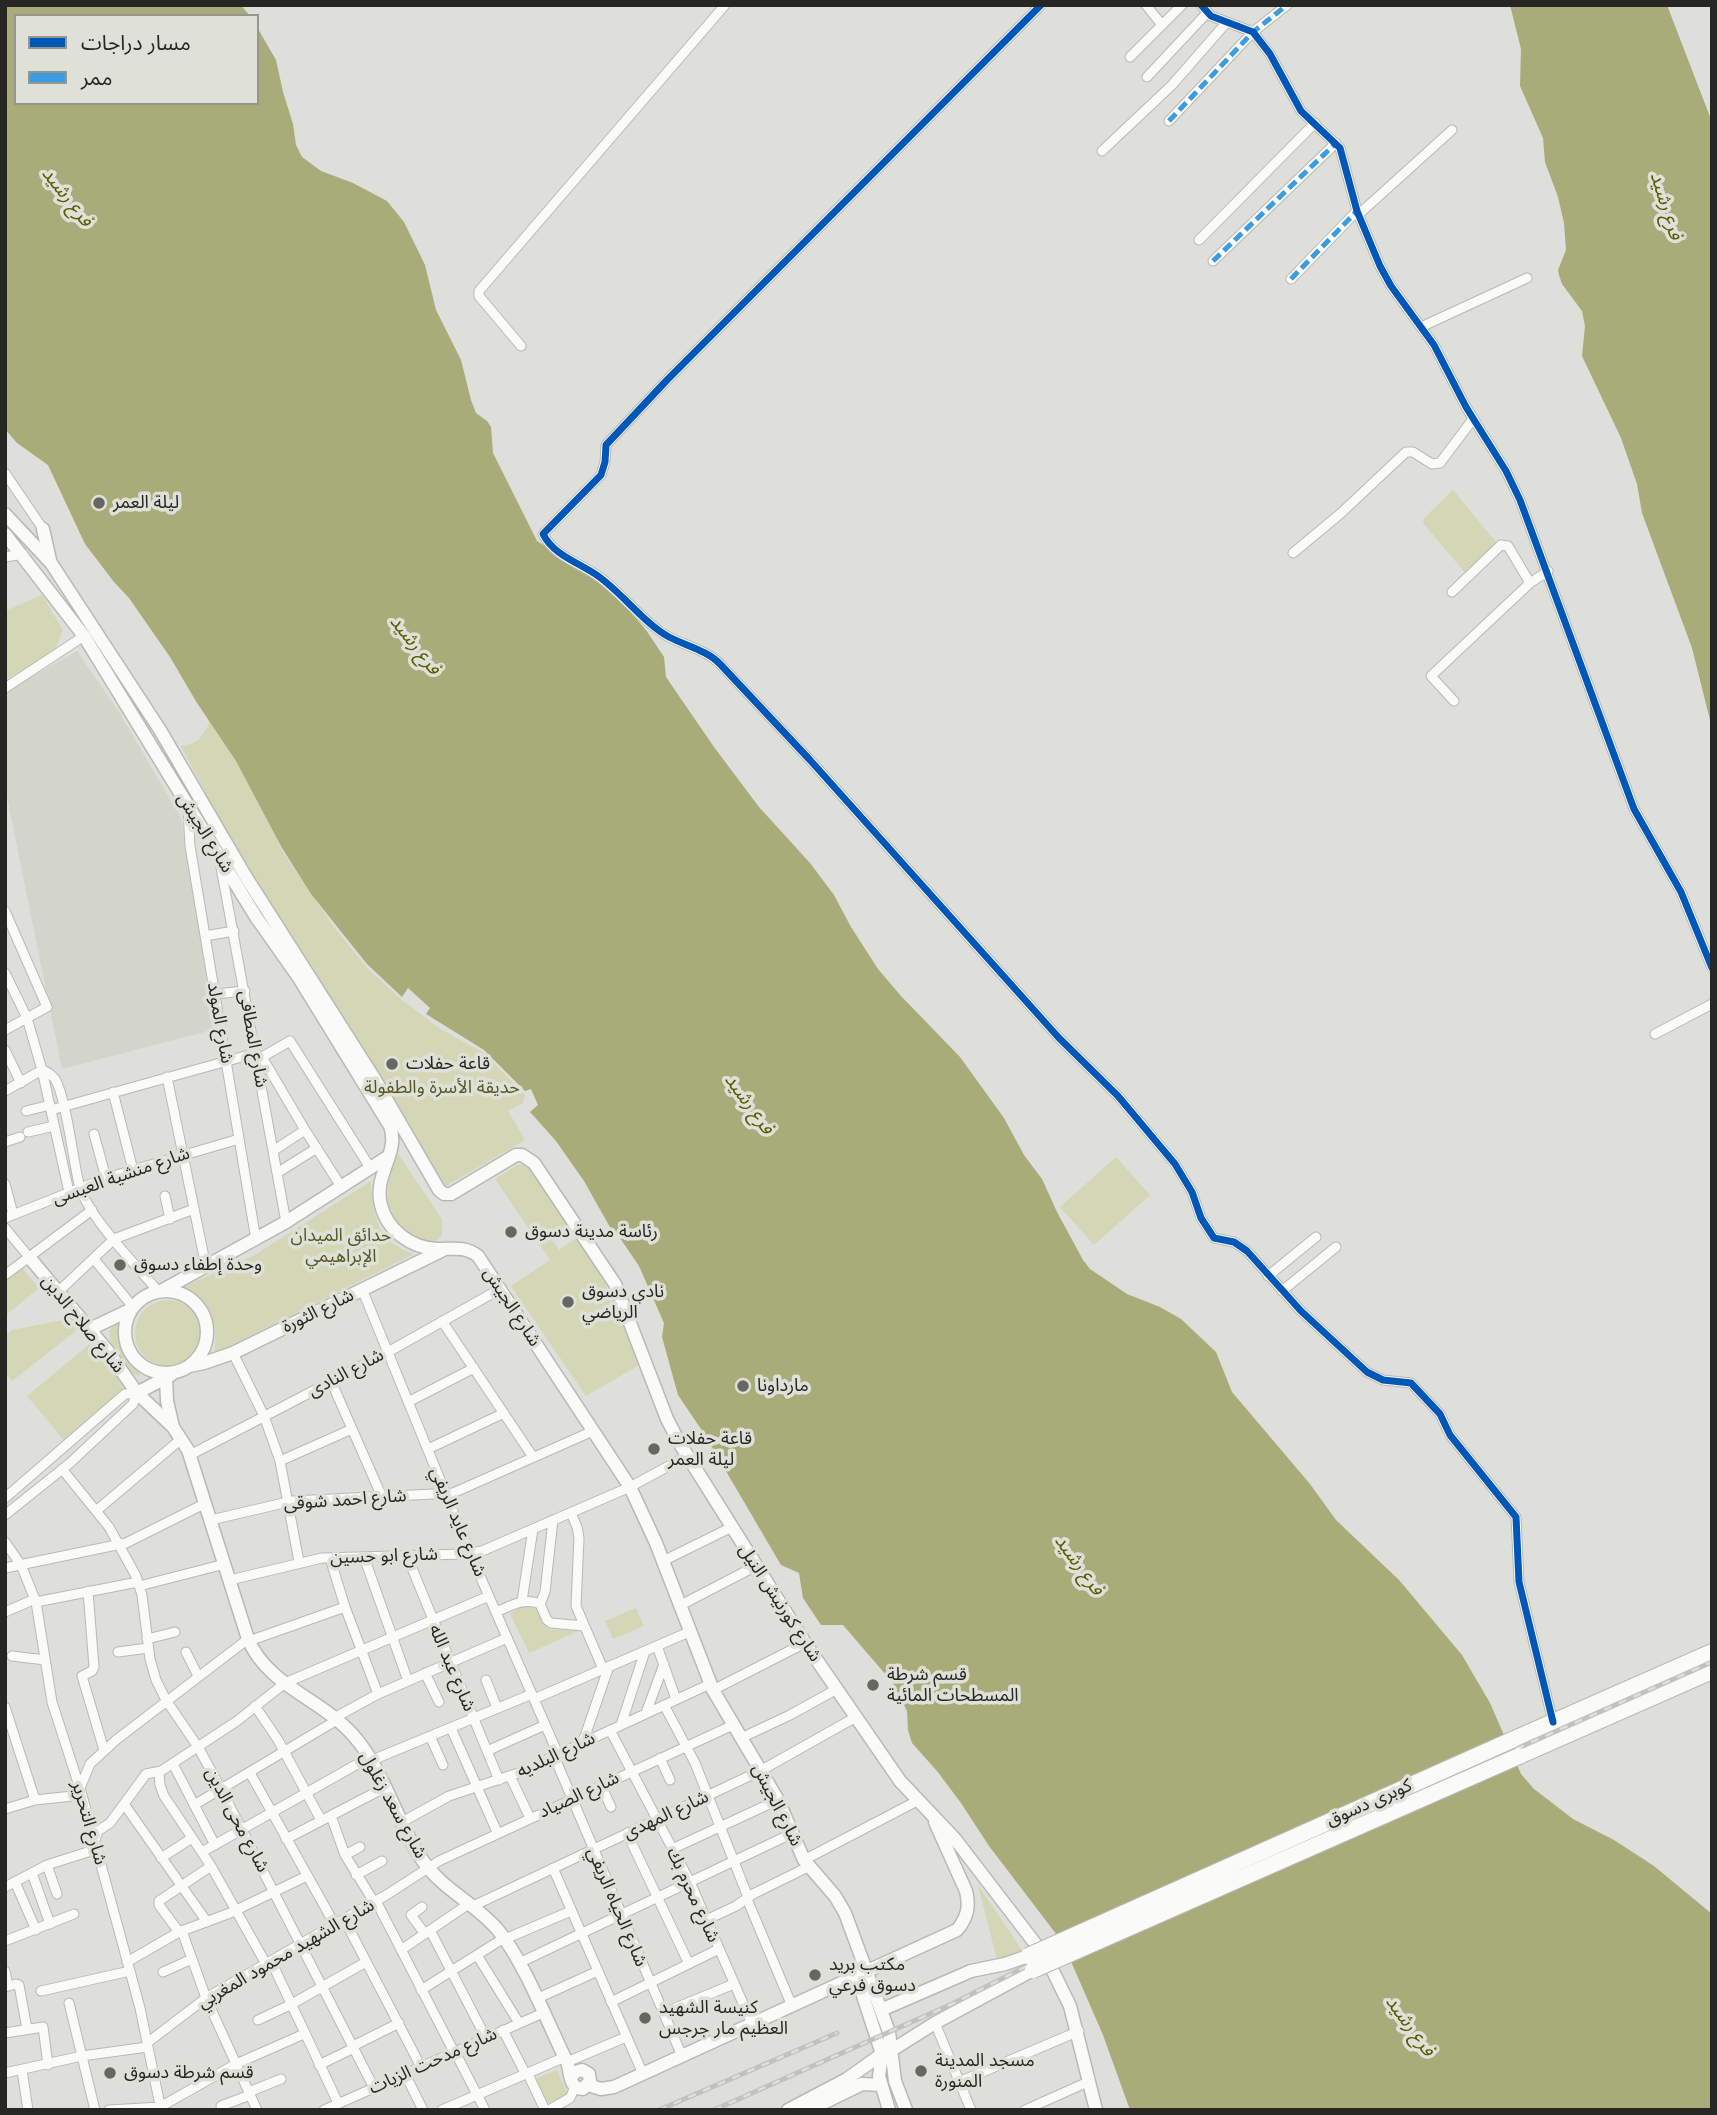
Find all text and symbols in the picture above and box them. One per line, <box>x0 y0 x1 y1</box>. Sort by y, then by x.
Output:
legend <box>14 14 259 105</box>
text: مسار دراجات <box>81 30 191 55</box>
text: ممر <box>81 65 112 90</box>
water label: فرع رشيد <box>37 163 97 231</box>
water label: فرع رشيد <box>1645 170 1687 242</box>
place label: ليلة العمر <box>113 492 179 514</box>
marker: ليلة العمر <box>91 495 107 511</box>
water label: فرع رشيد <box>385 611 445 679</box>
street label: شارع الجيش <box>172 789 238 877</box>
street label: شارع المولد <box>202 981 238 1065</box>
street label: شارع المطافى <box>234 989 272 1089</box>
place label: قاعة حفلات <box>406 1053 490 1075</box>
marker: قاعة حفلات <box>384 1056 400 1072</box>
water label: فرع رشيد <box>719 1069 779 1139</box>
park label: حديقة الأسرة والطفولة <box>364 1077 520 1099</box>
street label: شارع منشية العبسى <box>49 1142 193 1210</box>
place label: رئاسة مدينة دسوق <box>525 1221 658 1243</box>
marker: رئاسة مدينة دسوق <box>503 1224 519 1240</box>
park label: حدائق الميدان الإبراهيمي <box>291 1225 391 1268</box>
place label: وحدة إطفاء دسوق <box>134 1254 262 1276</box>
marker: وحدة إطفاء دسوق <box>112 1257 128 1273</box>
street label: شارع الجيش <box>478 1263 546 1351</box>
street label: شارع صلاح الدين <box>37 1271 129 1377</box>
place label: نادي دسوق الرياضي <box>582 1281 664 1324</box>
street label: شارع الثورة <box>279 1284 357 1338</box>
marker: نادي دسوق الرياضي <box>560 1294 576 1310</box>
street label: شارع النادى <box>305 1344 387 1402</box>
place label: مارداونا <box>757 1375 809 1397</box>
marker: مارداونا <box>735 1378 751 1394</box>
place label: قاعة حفلات ليلة العمر <box>668 1428 752 1470</box>
marker: قاعة حفلات ليلة العمر <box>646 1441 662 1457</box>
street label: شارع عايد الريفي <box>425 1464 491 1580</box>
street label: شارع احمد شوقى <box>283 1485 407 1515</box>
water label: فرع رشيد <box>1049 1530 1109 1600</box>
street label: شارع كورنيش النيل <box>734 1540 826 1666</box>
street label: شارع ابو حسين <box>330 1543 438 1569</box>
street label: شارع عبد الله <box>424 1621 480 1715</box>
place label: قسم شرطة المسطحات المائية <box>887 1664 1019 1706</box>
marker: قسم شرطة المسطحات المائية <box>865 1677 881 1693</box>
street label: شارع البلديه <box>513 1727 599 1783</box>
street label: شارع سعد زغلول <box>355 1748 431 1862</box>
street label: شارع الجيش <box>747 1760 807 1850</box>
street label: شارع محى الدين <box>200 1764 274 1876</box>
street label: شارع الصياد <box>535 1767 623 1823</box>
street label: كوبرى دسوق <box>1323 1775 1415 1831</box>
street label: شارع التحرير <box>67 1779 111 1867</box>
street label: شارع المهدى <box>620 1786 712 1844</box>
street label: شارع الحياه الريفي <box>582 1844 652 1970</box>
street label: شارع محرم بك <box>662 1844 724 1946</box>
street label: شارع الشهيد محمود المغربي <box>194 1894 378 2014</box>
place label: مكتب بريد دسوق فرعي <box>829 1954 916 1996</box>
marker: مكتب بريد دسوق فرعي <box>807 1967 823 1983</box>
water label: فرع رشيد <box>1380 1991 1440 2061</box>
place label: كنيسة الشهيد العظيم مار جرجس <box>659 1997 788 2039</box>
marker: كنيسة الشهيد العظيم مار جرجس <box>637 2010 653 2026</box>
street label: شارع مدحت الزيات <box>366 2023 500 2099</box>
place label: مسجد المدينة المنورة <box>935 2050 1035 2092</box>
place label: قسم شرطة دسوق <box>124 2062 254 2084</box>
marker: مسجد المدينة المنورة <box>913 2063 929 2079</box>
marker: قسم شرطة دسوق <box>102 2065 118 2081</box>

